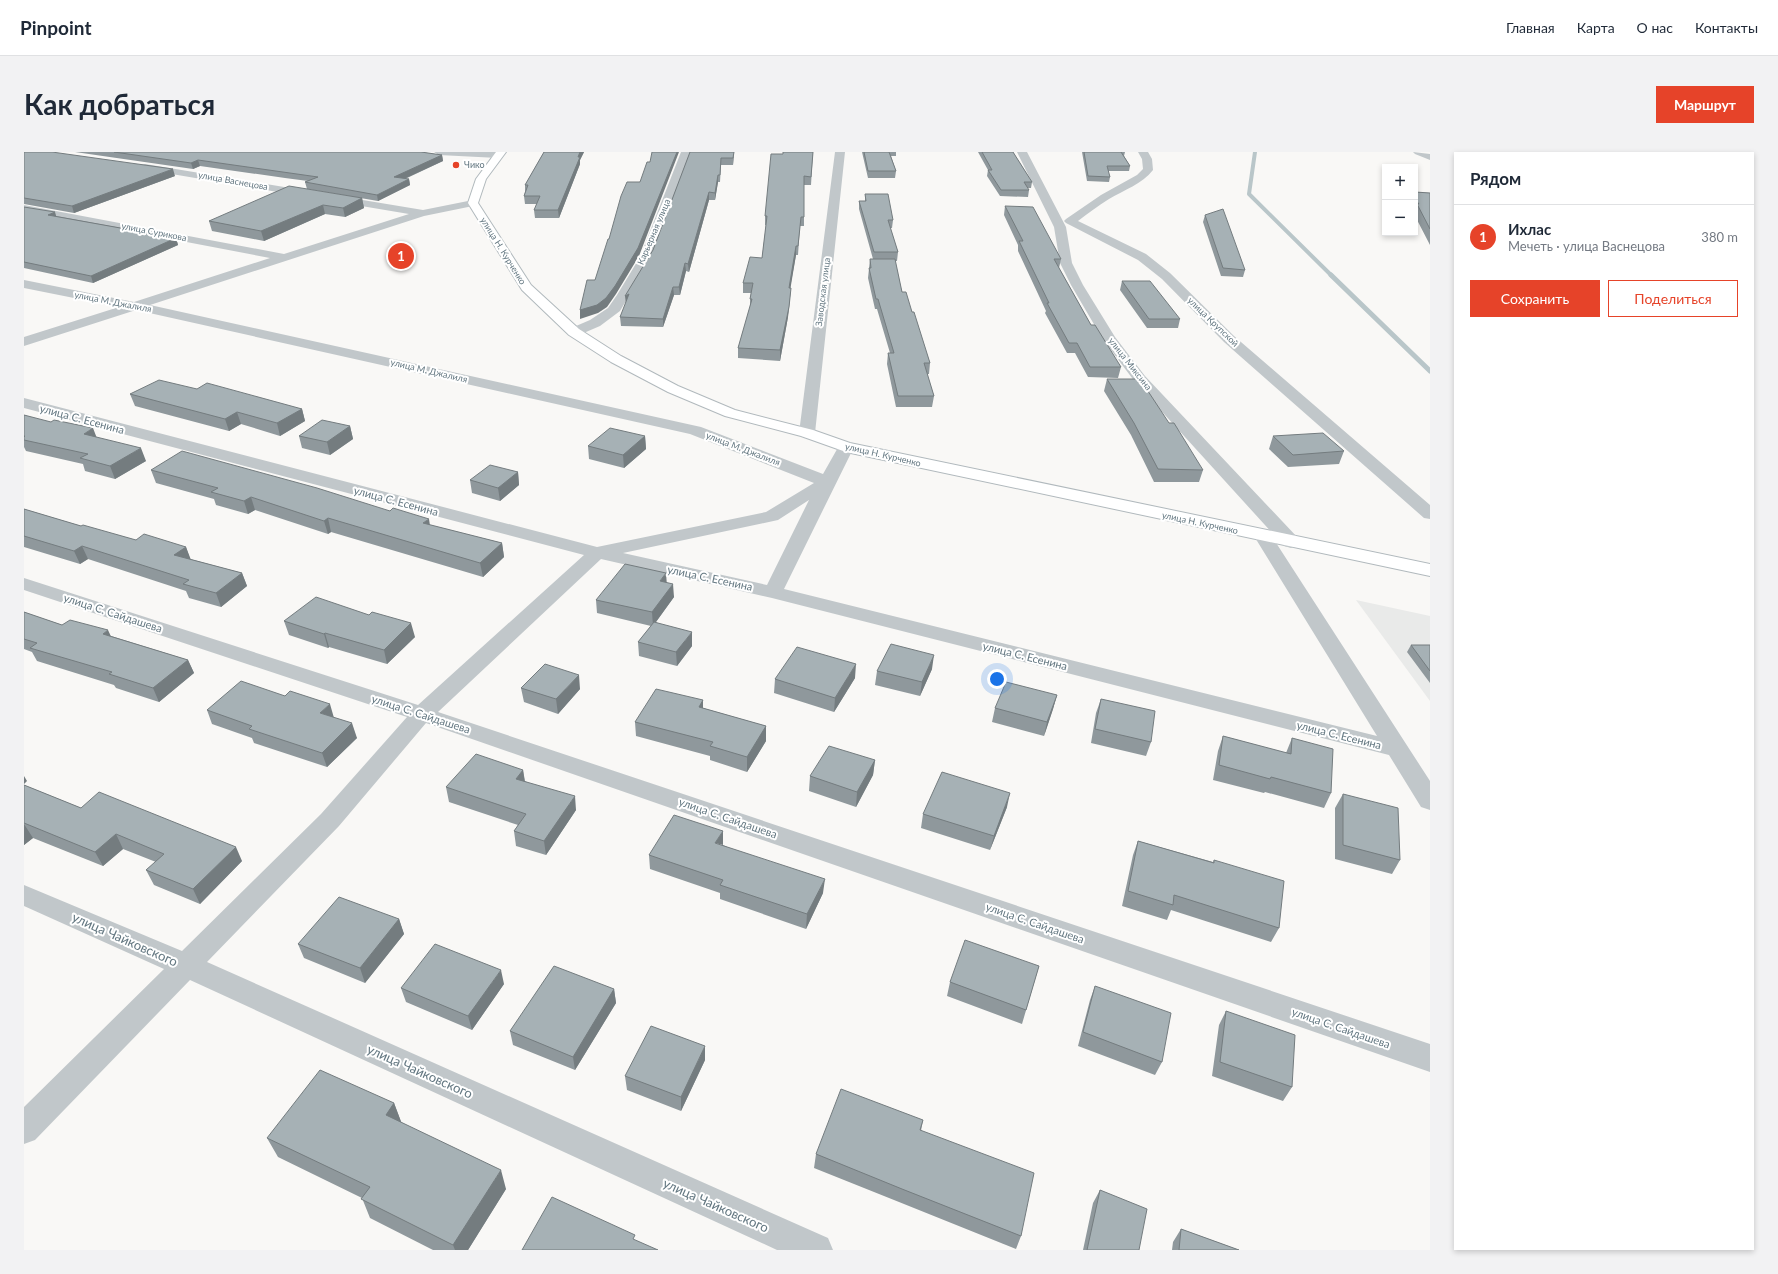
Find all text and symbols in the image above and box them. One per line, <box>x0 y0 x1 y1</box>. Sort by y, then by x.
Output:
text: Pinpoint <box>20 16 91 39</box>
text: Главная <box>1506 19 1555 36</box>
text: Карта <box>1577 19 1615 36</box>
text: О нас <box>1637 19 1673 36</box>
text: Контакты <box>1695 19 1758 36</box>
button: Маршрут <box>1656 86 1754 123</box>
text: Как добраться <box>24 87 215 121</box>
place label: Чико <box>464 159 485 170</box>
marker: Чико <box>451 160 461 170</box>
map controls <box>1382 164 1418 236</box>
button: + <box>1382 164 1418 200</box>
text: Рядом <box>1470 168 1521 189</box>
street label: улица Васнецова <box>197 169 269 192</box>
street label: Карьерная улица <box>635 197 672 266</box>
button: − <box>1382 200 1418 236</box>
street label: улица Н. Курченко <box>478 215 529 287</box>
street label: улица Сурикова <box>121 220 188 243</box>
text: Ихлас <box>1508 220 1551 238</box>
text: 1 <box>1479 229 1487 245</box>
text: 380 m <box>1701 229 1738 245</box>
text: Мечеть · улица Васнецова <box>1508 238 1665 254</box>
pin: 1 <box>388 241 414 271</box>
street label: Заводская улица <box>813 257 832 327</box>
button: Сохранить <box>1470 280 1600 317</box>
button: Поделиться <box>1608 280 1738 317</box>
street label: улица М. Джалиля <box>74 289 153 314</box>
street label: улица Крупской <box>1186 295 1241 349</box>
street label: улица Миксина <box>1106 335 1154 392</box>
street label: улица М. Джалиля <box>390 356 469 385</box>
street label: улица С. Есенина <box>38 401 126 436</box>
street label: улица М. Джалиля <box>705 429 782 468</box>
street label: улица Н. Курченко <box>844 440 922 469</box>
street label: улица С. Есенина <box>352 483 440 518</box>
street label: улица Н. Курченко <box>1161 509 1239 536</box>
street label: улица С. Есенина <box>666 562 754 593</box>
street label: улица С. Сайдашева <box>62 590 164 635</box>
street label: улица С. Есенина <box>981 639 1069 672</box>
your location <box>987 669 1007 689</box>
street label: улица С. Сайдашева <box>370 691 472 736</box>
street label: улица С. Есенина <box>1295 718 1383 751</box>
street label: улица С. Сайдашева <box>677 795 779 840</box>
street label: улица С. Сайдашева <box>984 900 1086 945</box>
street label: улица Чайковского <box>70 909 180 969</box>
street label: улица С. Сайдашева <box>1290 1005 1392 1050</box>
street label: улица Чайковского <box>365 1041 475 1101</box>
street label: улица Чайковского <box>661 1175 771 1235</box>

